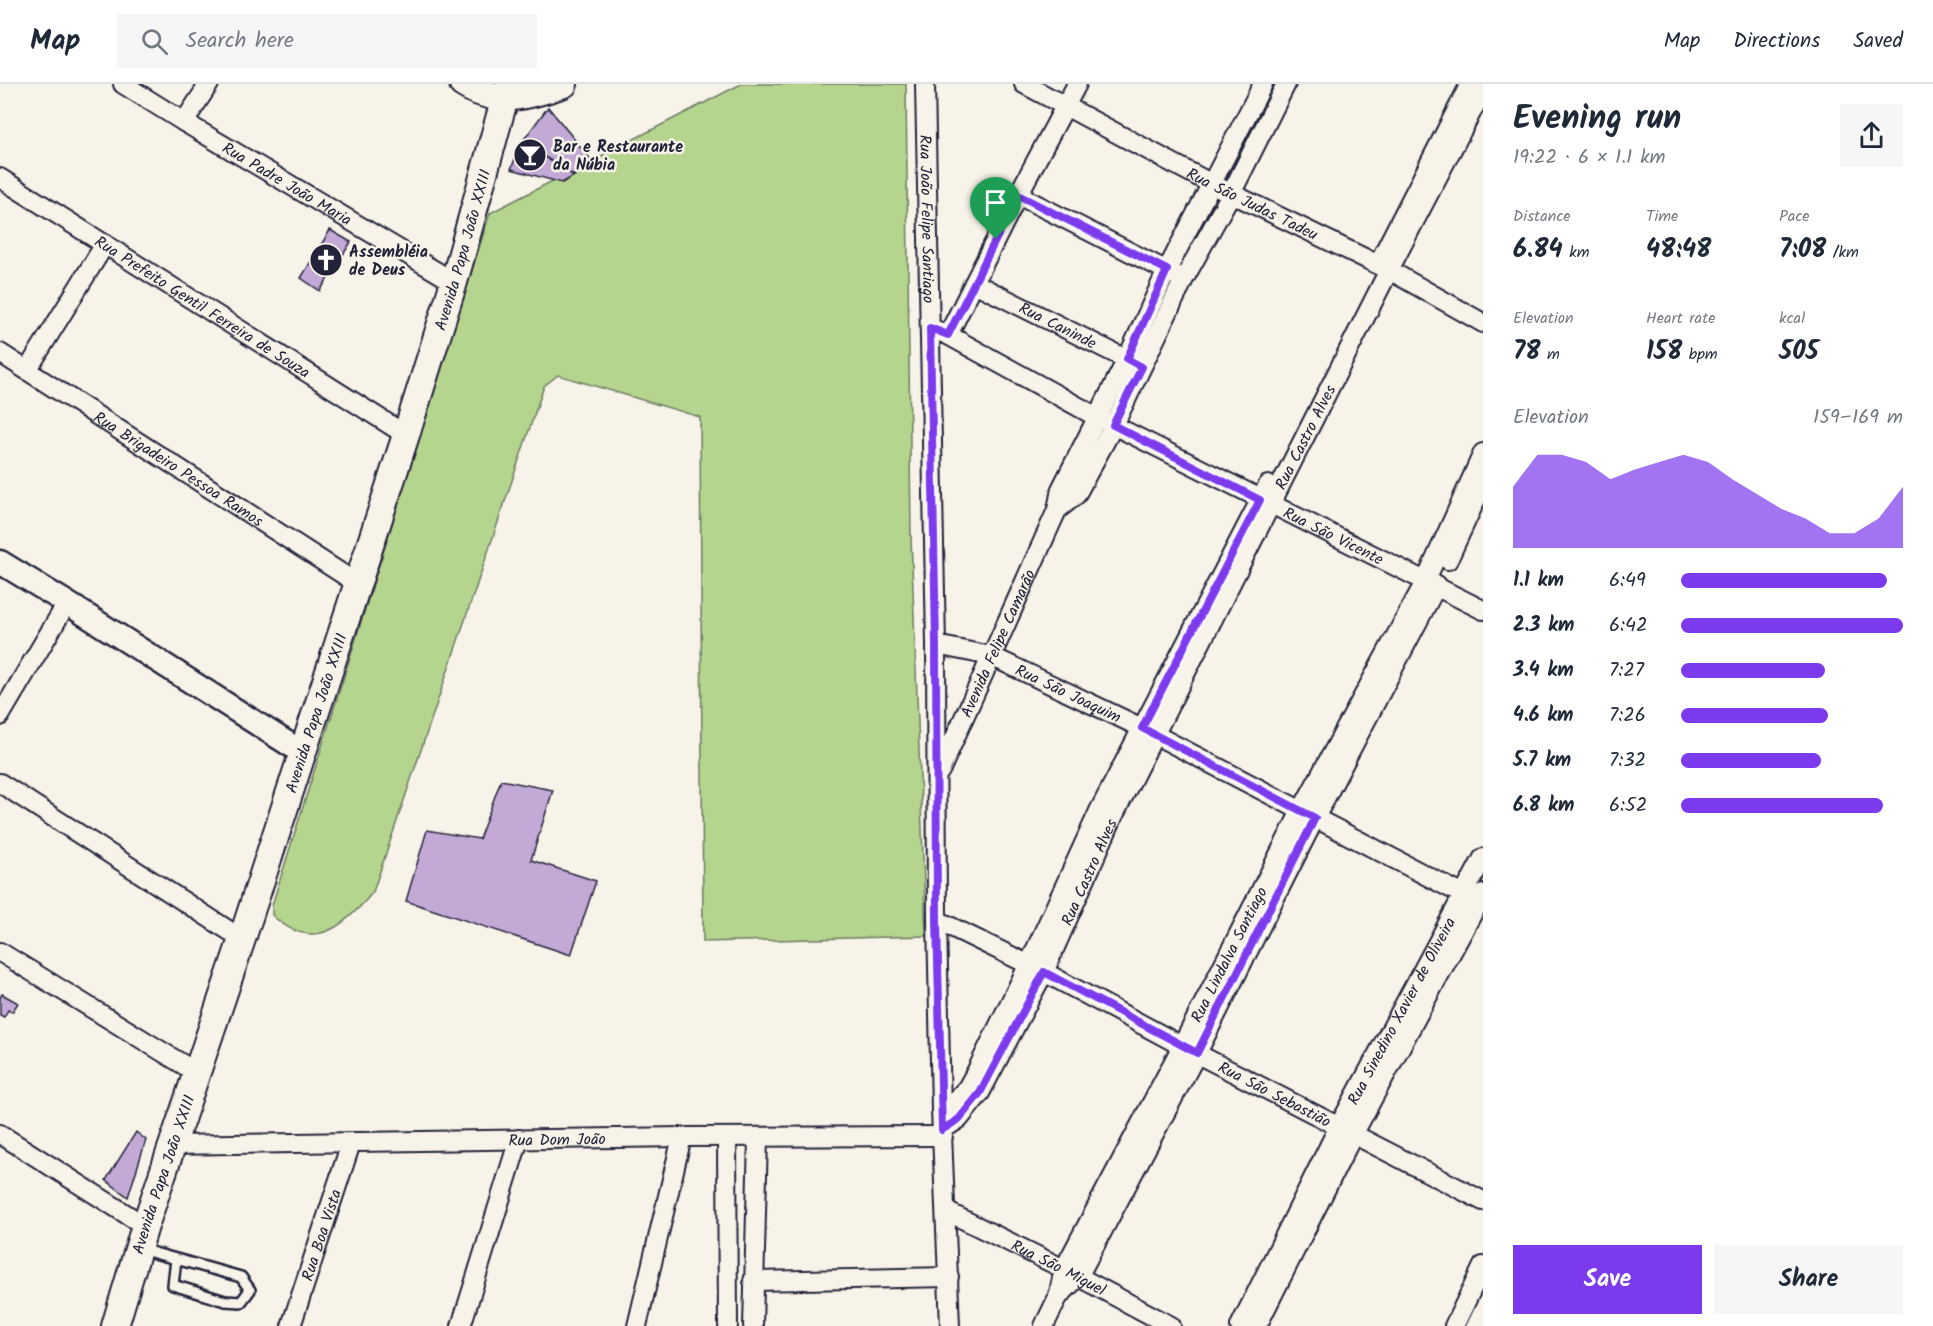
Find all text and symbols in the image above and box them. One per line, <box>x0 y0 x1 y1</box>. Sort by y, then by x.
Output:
search box <box>117 14 537 68</box>
text: Map <box>30 19 81 64</box>
text: Search here <box>186 24 294 59</box>
icon: search <box>138 25 171 58</box>
text: Map <box>1664 25 1700 58</box>
text: Directions <box>1733 25 1820 58</box>
text: Saved <box>1853 25 1903 58</box>
text: Evening run <box>1513 93 1681 146</box>
button: share <box>1840 104 1903 167</box>
place label: Bar e Restaurante da Núbia <box>553 135 683 178</box>
street label: Rua João Felipe Santiago <box>912 135 940 303</box>
street label: Rua Padre João Maria <box>217 136 356 233</box>
bar icon: Bar e Restaurante da Núbia <box>512 137 548 173</box>
text: 19:22 · 6 × 1.1 km <box>1513 142 1666 174</box>
street label: Rua São Judas Tadeu <box>1182 162 1322 248</box>
street label: Avenida Papa João XXIII <box>429 167 499 334</box>
pin <box>970 177 1021 239</box>
icon: arrive <box>979 186 1012 219</box>
text: Distance <box>1513 204 1571 229</box>
text: Time <box>1646 204 1678 229</box>
text: Pace <box>1779 204 1810 229</box>
text: 6.84 <box>1513 229 1563 271</box>
text: 48:48 <box>1646 229 1711 271</box>
text: 7:08 <box>1779 229 1826 271</box>
street label: Rua Prefeito Gentil Ferreira de Souza <box>89 230 315 385</box>
place label: Assembléia de Deus <box>349 240 428 283</box>
text: km <box>1563 240 1589 265</box>
text: /km <box>1826 240 1859 265</box>
church icon: Assembléia de Deus <box>308 242 344 278</box>
street label: Rua Caninde <box>1014 296 1101 356</box>
text: Elevation <box>1513 306 1574 331</box>
text: Heart rate <box>1646 306 1716 331</box>
text: kcal <box>1779 306 1805 331</box>
text: 78 <box>1513 331 1541 373</box>
text: 158 <box>1646 331 1682 373</box>
text: 505 <box>1779 331 1819 373</box>
text: m <box>1541 342 1560 367</box>
text: bpm <box>1682 342 1718 367</box>
street label: Rua Castro Alves <box>1269 381 1343 494</box>
text: Elevation <box>1513 402 1589 434</box>
text: 159–169 m <box>1813 402 1903 434</box>
street label: Rua Brigadeiro Pessoa Ramos <box>88 406 268 534</box>
street label: Rua São Vicente <box>1279 501 1387 572</box>
text: 1.1 km <box>1513 565 1564 597</box>
text: 6:49 <box>1609 565 1646 597</box>
street label: Avenida Felipe Camarão <box>954 566 1043 722</box>
text: 2.3 km <box>1513 610 1574 642</box>
text: 6:42 <box>1609 610 1648 642</box>
street label: Avenida Papa João XXIII <box>279 630 355 797</box>
text: 3.4 km <box>1513 655 1574 687</box>
text: 7:27 <box>1609 655 1644 687</box>
street label: Rua São Joaquim <box>1011 658 1125 730</box>
text: 4.6 km <box>1513 700 1573 732</box>
text: 7:26 <box>1609 700 1646 732</box>
text: 5.7 km <box>1513 745 1571 777</box>
text: 7:32 <box>1609 745 1646 777</box>
text: 6.8 km <box>1513 790 1574 822</box>
text: 6:52 <box>1609 790 1647 822</box>
street label: Rua Castro Alves <box>1055 815 1125 930</box>
street label: Rua Lindalva Santiago <box>1185 883 1275 1027</box>
street label: Rua Sinedino Xavier de Oliveira <box>1342 913 1463 1110</box>
street label: Rua São Sebastião <box>1213 1056 1335 1135</box>
street label: Avenida Papa João XXIII <box>126 1092 202 1258</box>
street label: Rua Dom João <box>508 1127 606 1154</box>
street label: Rua Boa Vista <box>296 1186 349 1284</box>
street label: Rua São Miguel <box>1006 1234 1110 1303</box>
button: Save <box>1513 1245 1702 1314</box>
button: Share <box>1714 1245 1903 1314</box>

